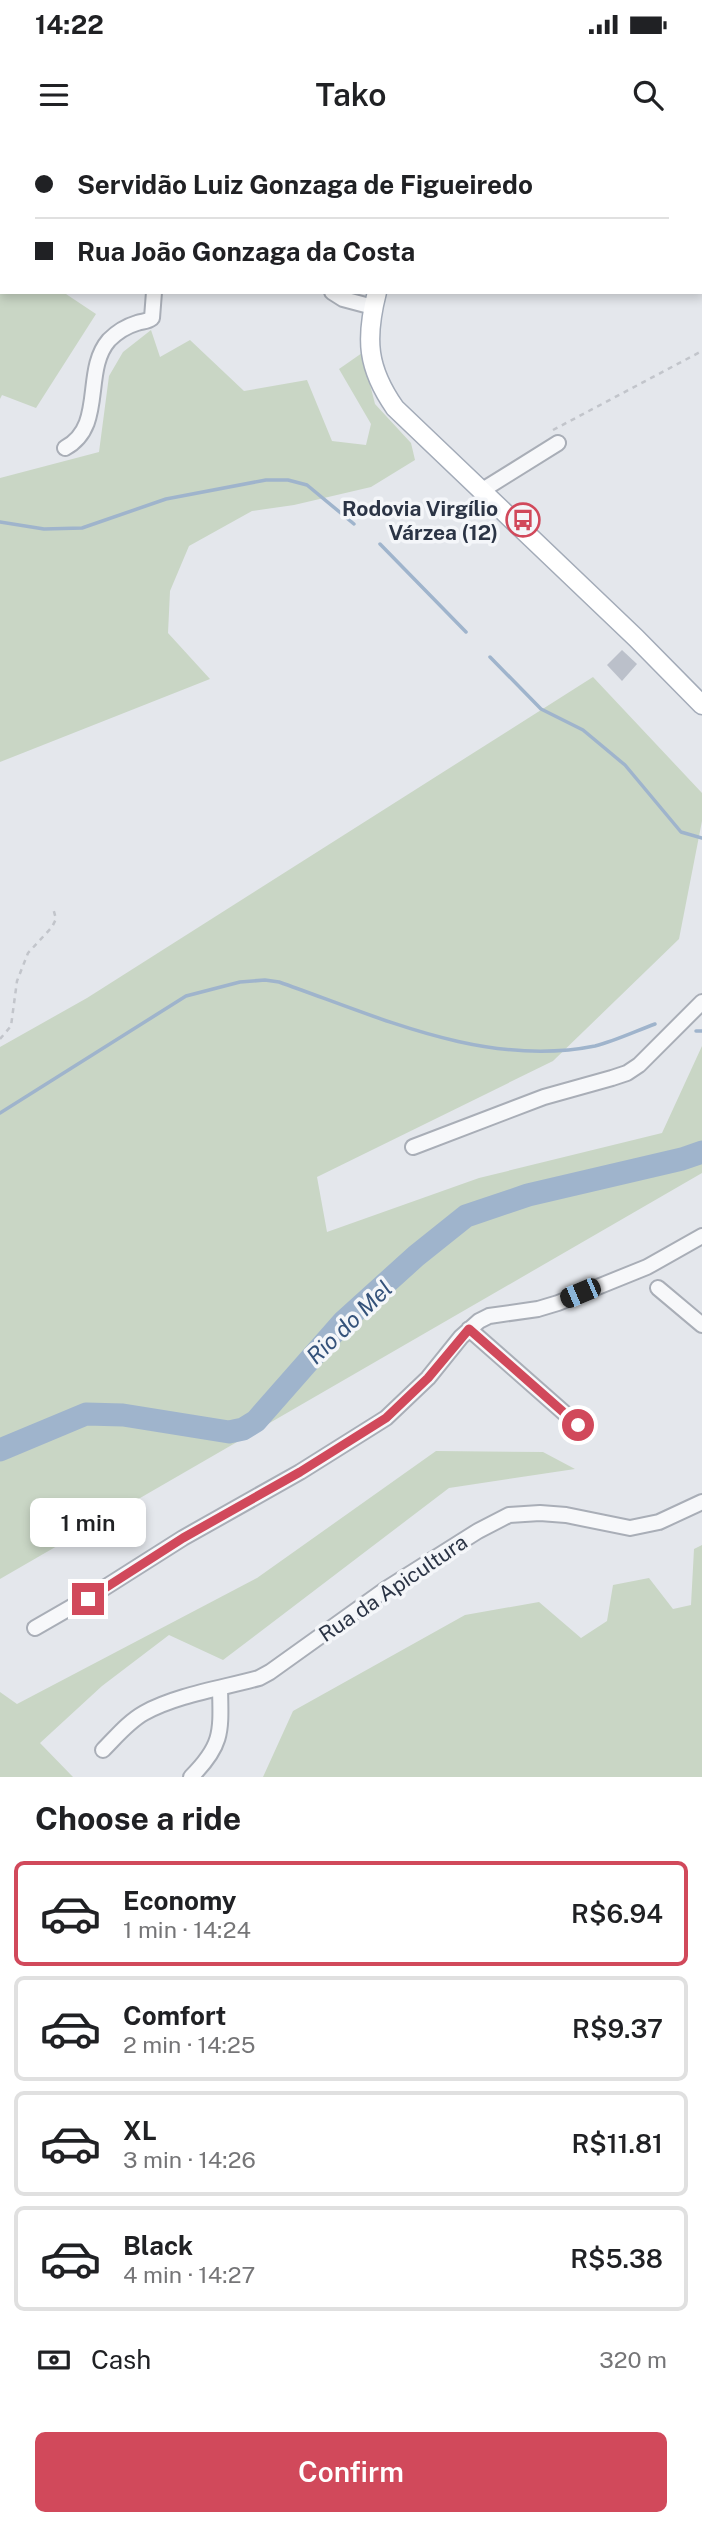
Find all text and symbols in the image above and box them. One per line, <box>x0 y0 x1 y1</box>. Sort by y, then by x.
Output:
text: 14:22 <box>35 9 104 40</box>
icon: menu <box>35 76 73 114</box>
text: Tako <box>315 76 387 113</box>
icon: search <box>629 76 667 114</box>
text: Servidão Luiz Gonzaga de Figueiredo <box>77 169 533 200</box>
text: Rua João Gonzaga da Costa <box>77 236 415 267</box>
place label: Rodovia Virgílio Várzea (12) <box>342 496 498 545</box>
bus stop icon: Rodovia Virgílio Várzea (12) <box>504 501 542 539</box>
water label: Rio do Mel <box>301 1275 397 1369</box>
car <box>557 1275 604 1311</box>
route start <box>562 1409 594 1441</box>
callout: 1 min <box>30 1498 146 1546</box>
text: 1 min <box>61 1509 115 1536</box>
street label: Rua da Apicultura <box>314 1529 472 1647</box>
route end <box>72 1583 104 1615</box>
text: Choose a ride <box>35 1800 241 1837</box>
icon: car <box>39 1882 102 1945</box>
text: Economy <box>123 1885 236 1916</box>
text: R$6.94 <box>571 1898 663 1929</box>
text: 1 min · 14:24 <box>123 1916 251 1943</box>
icon: car <box>39 1997 102 2060</box>
text: Comfort <box>123 2000 226 2031</box>
text: R$9.37 <box>572 2013 663 2044</box>
text: 2 min · 14:25 <box>123 2031 256 2058</box>
icon: car <box>39 2112 102 2175</box>
text: XL <box>123 2115 157 2146</box>
text: R$11.81 <box>571 2128 663 2159</box>
text: 3 min · 14:26 <box>123 2146 256 2173</box>
icon: car <box>39 2227 102 2290</box>
text: Black <box>123 2230 193 2261</box>
text: R$5.38 <box>570 2243 663 2274</box>
text: 4 min · 14:27 <box>123 2261 255 2288</box>
icon: cash <box>35 2341 73 2379</box>
text: Cash <box>91 2344 151 2375</box>
text: 320 m <box>599 2346 667 2373</box>
button: Confirm <box>35 2432 667 2512</box>

